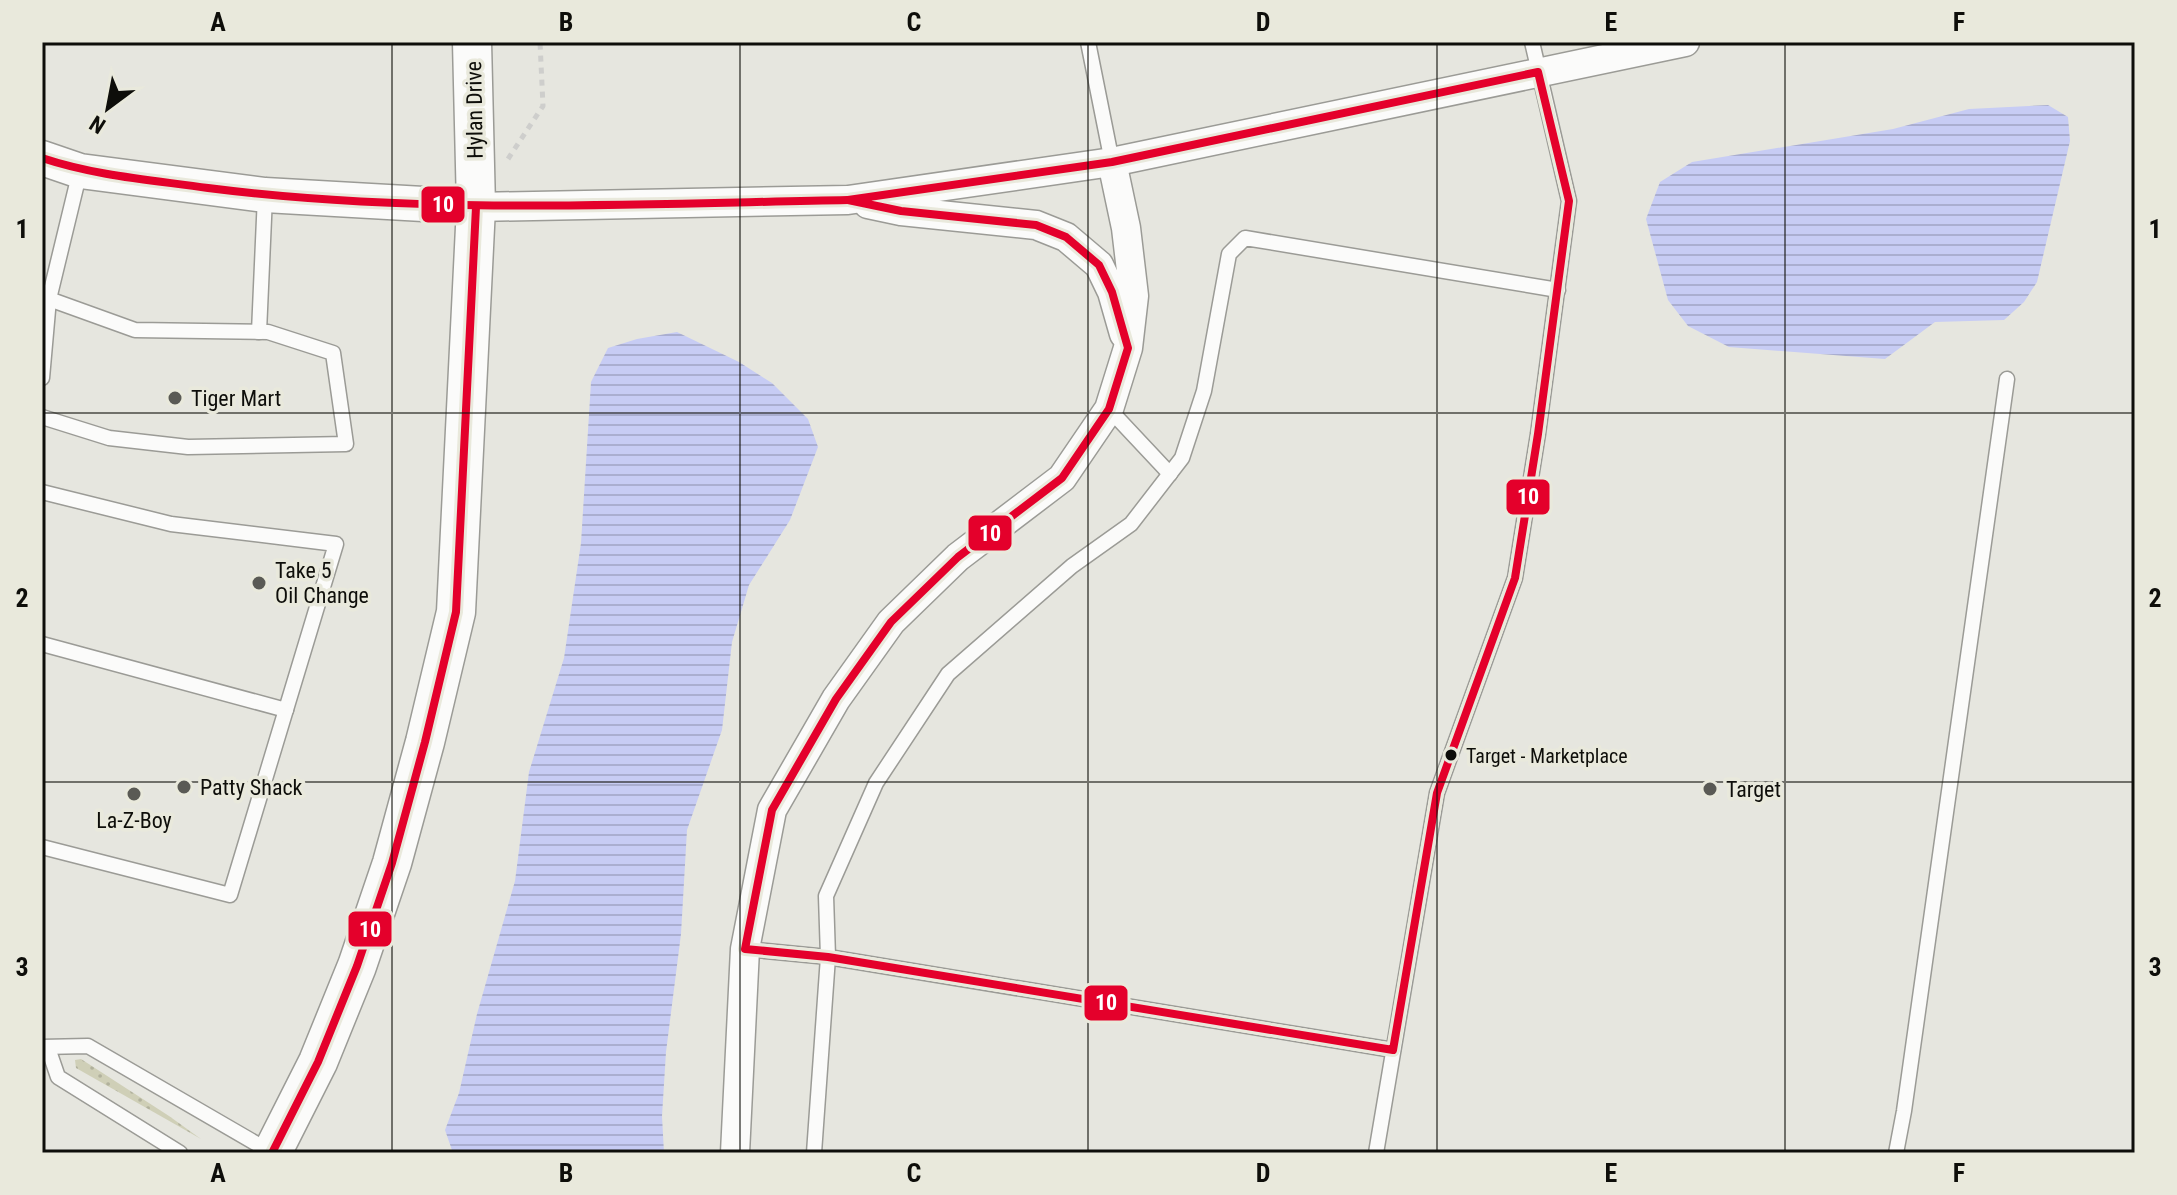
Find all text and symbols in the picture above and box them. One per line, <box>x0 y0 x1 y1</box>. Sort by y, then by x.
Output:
text: A <box>210 7 226 37</box>
text: B <box>559 7 573 37</box>
text: C <box>907 7 922 37</box>
text: D <box>1256 7 1270 37</box>
text: E <box>1605 7 1618 37</box>
text: F <box>1953 7 1965 37</box>
street label: Hylan Drive <box>461 61 488 159</box>
north arrow <box>68 68 148 148</box>
text: N <box>85 110 110 139</box>
line badge: 10 <box>420 185 466 224</box>
text: 10 <box>432 192 454 217</box>
text: 1 <box>15 214 29 244</box>
text: 1 <box>2148 214 2162 244</box>
place label: Tiger Mart <box>191 386 281 411</box>
marker: Tiger Mart <box>166 389 184 407</box>
line badge: 10 <box>1505 478 1551 516</box>
text: 10 <box>1517 484 1539 509</box>
line badge: 10 <box>967 514 1013 552</box>
text: 10 <box>979 521 1001 546</box>
place label: Take 5 Oil Change <box>275 558 369 608</box>
marker: Take 5 Oil Change <box>250 574 268 592</box>
text: 2 <box>15 583 29 613</box>
text: 2 <box>2148 583 2162 613</box>
place label: Target - Marketplace <box>1466 744 1628 768</box>
marker: Target - Marketplace <box>1443 747 1459 763</box>
place label: Patty Shack <box>200 775 303 800</box>
place label: Target <box>1726 777 1781 802</box>
marker: Patty Shack <box>175 778 193 796</box>
marker: Target <box>1701 780 1719 798</box>
marker: La-Z-Boy <box>125 785 143 803</box>
place label: La-Z-Boy <box>96 808 172 833</box>
line badge: 10 <box>347 910 393 948</box>
text: 10 <box>359 917 381 942</box>
text: 3 <box>15 952 29 982</box>
text: 3 <box>2148 952 2162 982</box>
line badge: 10 <box>1083 984 1129 1022</box>
text: 10 <box>1095 990 1117 1015</box>
text: A <box>210 1158 226 1188</box>
text: B <box>559 1158 573 1188</box>
text: C <box>907 1158 922 1188</box>
text: D <box>1256 1158 1270 1188</box>
text: E <box>1605 1158 1618 1188</box>
text: F <box>1953 1158 1965 1188</box>

